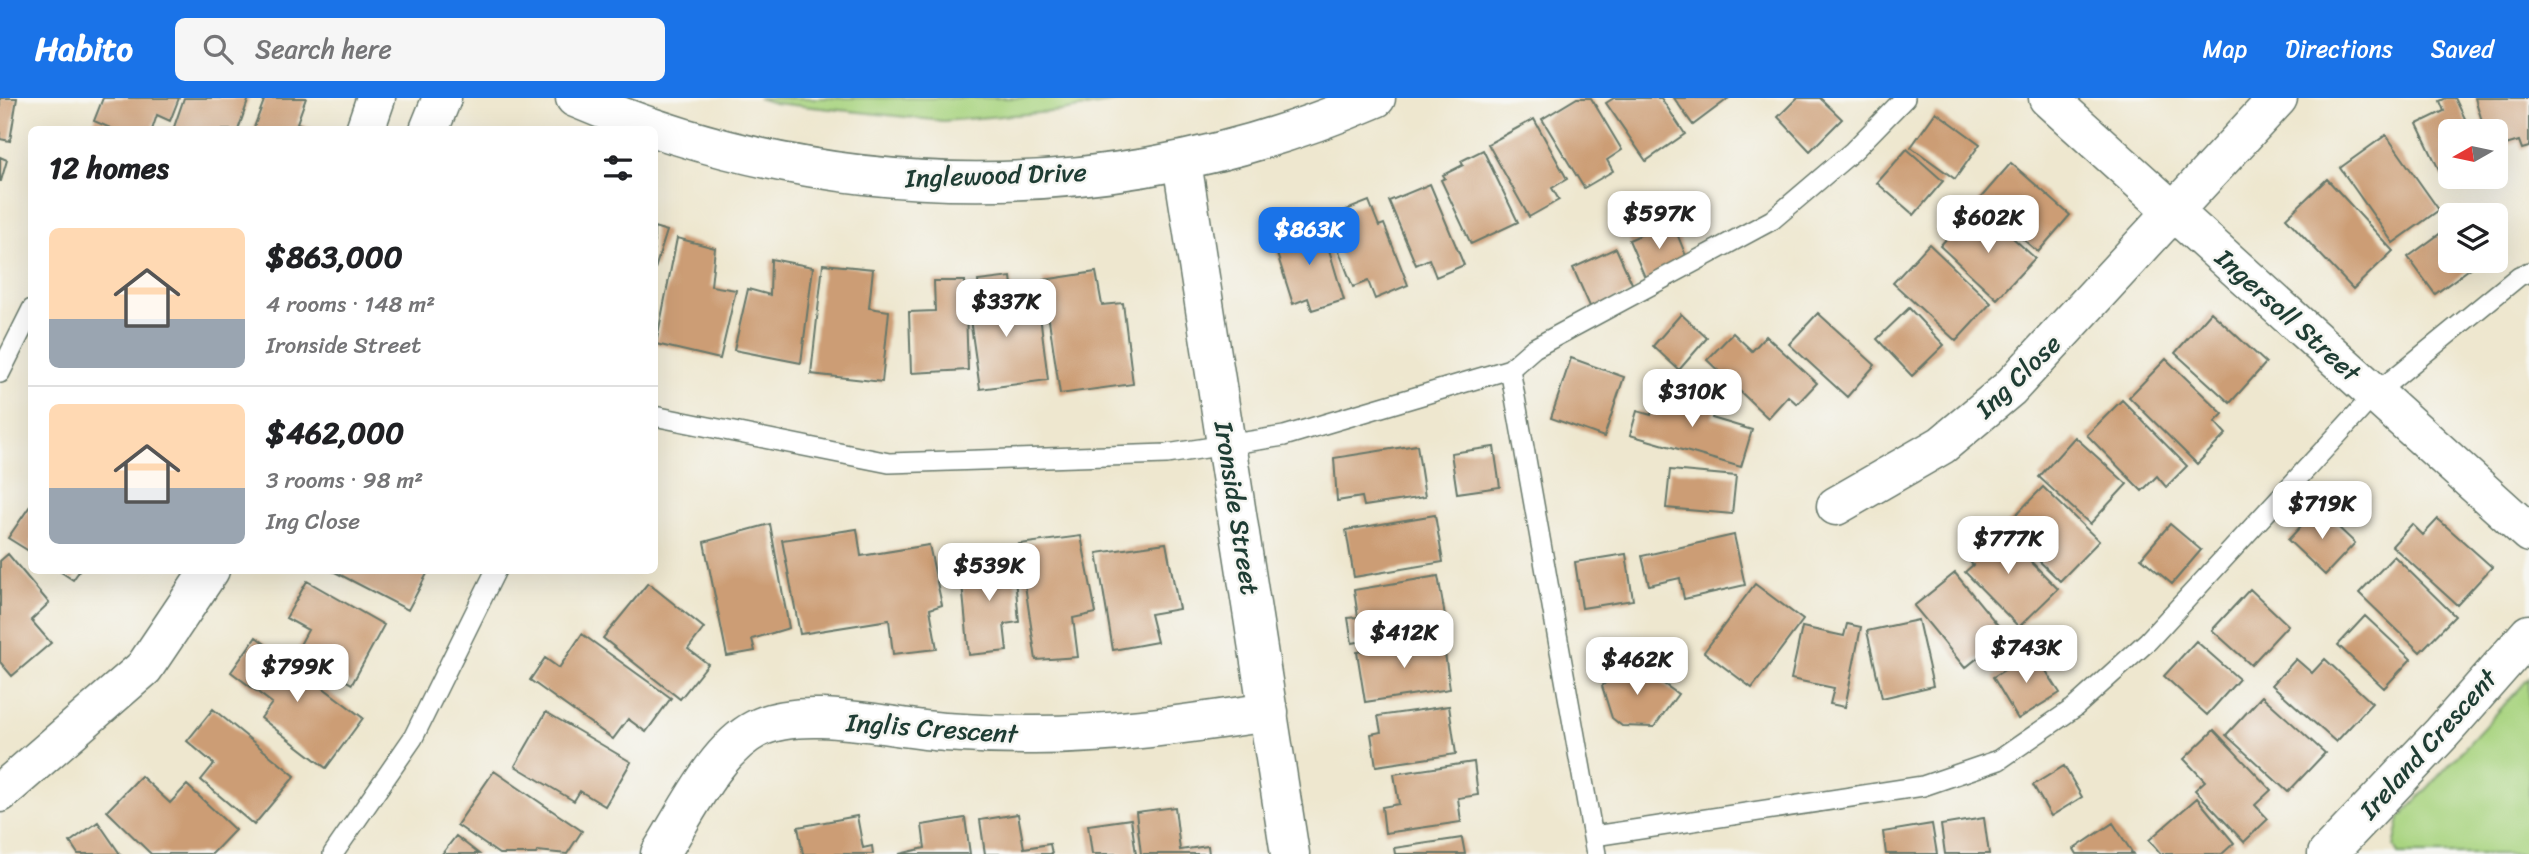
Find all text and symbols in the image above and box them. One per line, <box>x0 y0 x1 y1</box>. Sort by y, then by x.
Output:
search box <box>175 18 665 81</box>
text: Habito <box>35 20 133 78</box>
text: Search here <box>255 26 392 72</box>
text: Map <box>2203 28 2247 70</box>
text: Directions <box>2285 28 2393 70</box>
text: Saved <box>2431 28 2494 70</box>
icon: search <box>199 30 237 68</box>
north arrow <box>2438 119 2508 189</box>
map controls <box>2438 119 2508 273</box>
text: 12 homes <box>49 141 169 195</box>
icon: filters <box>599 149 637 187</box>
street label: Inglewood Drive <box>903 149 1088 201</box>
pin: $597K <box>1610 192 1708 251</box>
text: $597K <box>1624 193 1694 234</box>
pin: $602K <box>1939 195 2037 255</box>
text: $602K <box>1953 197 2023 238</box>
button: layers <box>2438 203 2508 273</box>
pin: $863K <box>1260 208 1358 267</box>
text: $863K <box>1274 209 1344 250</box>
text: $863,000 <box>266 230 403 284</box>
street label: Ingersoll Street <box>2204 236 2373 395</box>
icon: home <box>105 256 189 340</box>
pin: $337K <box>957 280 1055 339</box>
text: $337K <box>972 281 1040 322</box>
text: 4 rooms · 148 m² <box>266 284 435 325</box>
street label: Ing Close <box>1963 323 2072 430</box>
text: Ironside Street <box>266 325 421 366</box>
pin: $310K <box>1643 370 1741 429</box>
text: $310K <box>1659 371 1725 412</box>
text: $462,000 <box>266 406 404 460</box>
street label: Ironside Street <box>1200 417 1273 598</box>
icon: home <box>105 432 189 516</box>
text: 3 rooms · 98 m² <box>266 460 423 501</box>
pin: $719K <box>2273 482 2371 541</box>
text: $719K <box>2289 483 2355 524</box>
text: Ing Close <box>266 501 360 542</box>
pin: $777K <box>1959 517 2057 576</box>
text: $777K <box>1974 518 2042 559</box>
pin: $539K <box>940 544 1038 603</box>
text: $539K <box>954 545 1024 586</box>
pin: $412K <box>1355 610 1453 670</box>
text: $412K <box>1371 612 1437 653</box>
pin: $743K <box>1977 626 2075 685</box>
text: $743K <box>1991 627 2061 668</box>
pin: $462K <box>1588 638 1686 697</box>
text: $462K <box>1602 639 1672 680</box>
pin: $799K <box>248 644 346 704</box>
text: $799K <box>262 646 332 687</box>
street label: Ireland Crescent <box>2347 657 2510 831</box>
street label: Inglis Crescent <box>844 699 1021 757</box>

